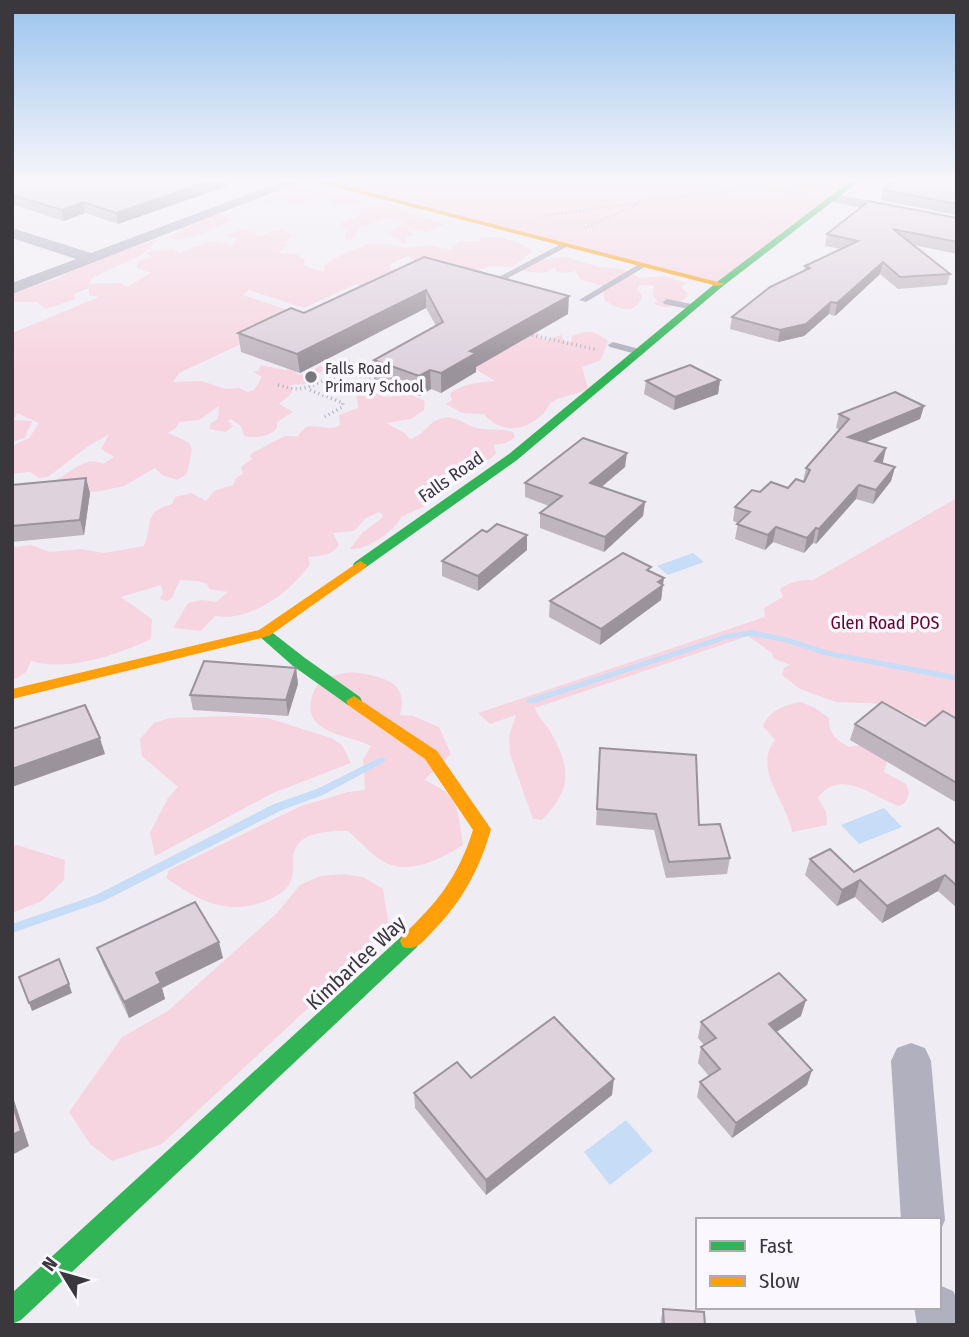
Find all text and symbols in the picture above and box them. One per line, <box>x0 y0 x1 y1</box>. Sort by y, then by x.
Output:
place label: Falls Road Primary School <box>325 359 424 396</box>
marker: Falls Road Primary School <box>303 369 319 385</box>
street label: Falls Road <box>414 447 488 507</box>
park label: Glen Road POS <box>831 612 939 634</box>
street label: Kimbarlee Way <box>301 910 412 1016</box>
legend <box>696 1218 941 1309</box>
text: Fast <box>759 1233 793 1259</box>
north arrow <box>28 1239 98 1309</box>
text: N <box>37 1253 62 1276</box>
text: Slow <box>759 1268 800 1294</box>

